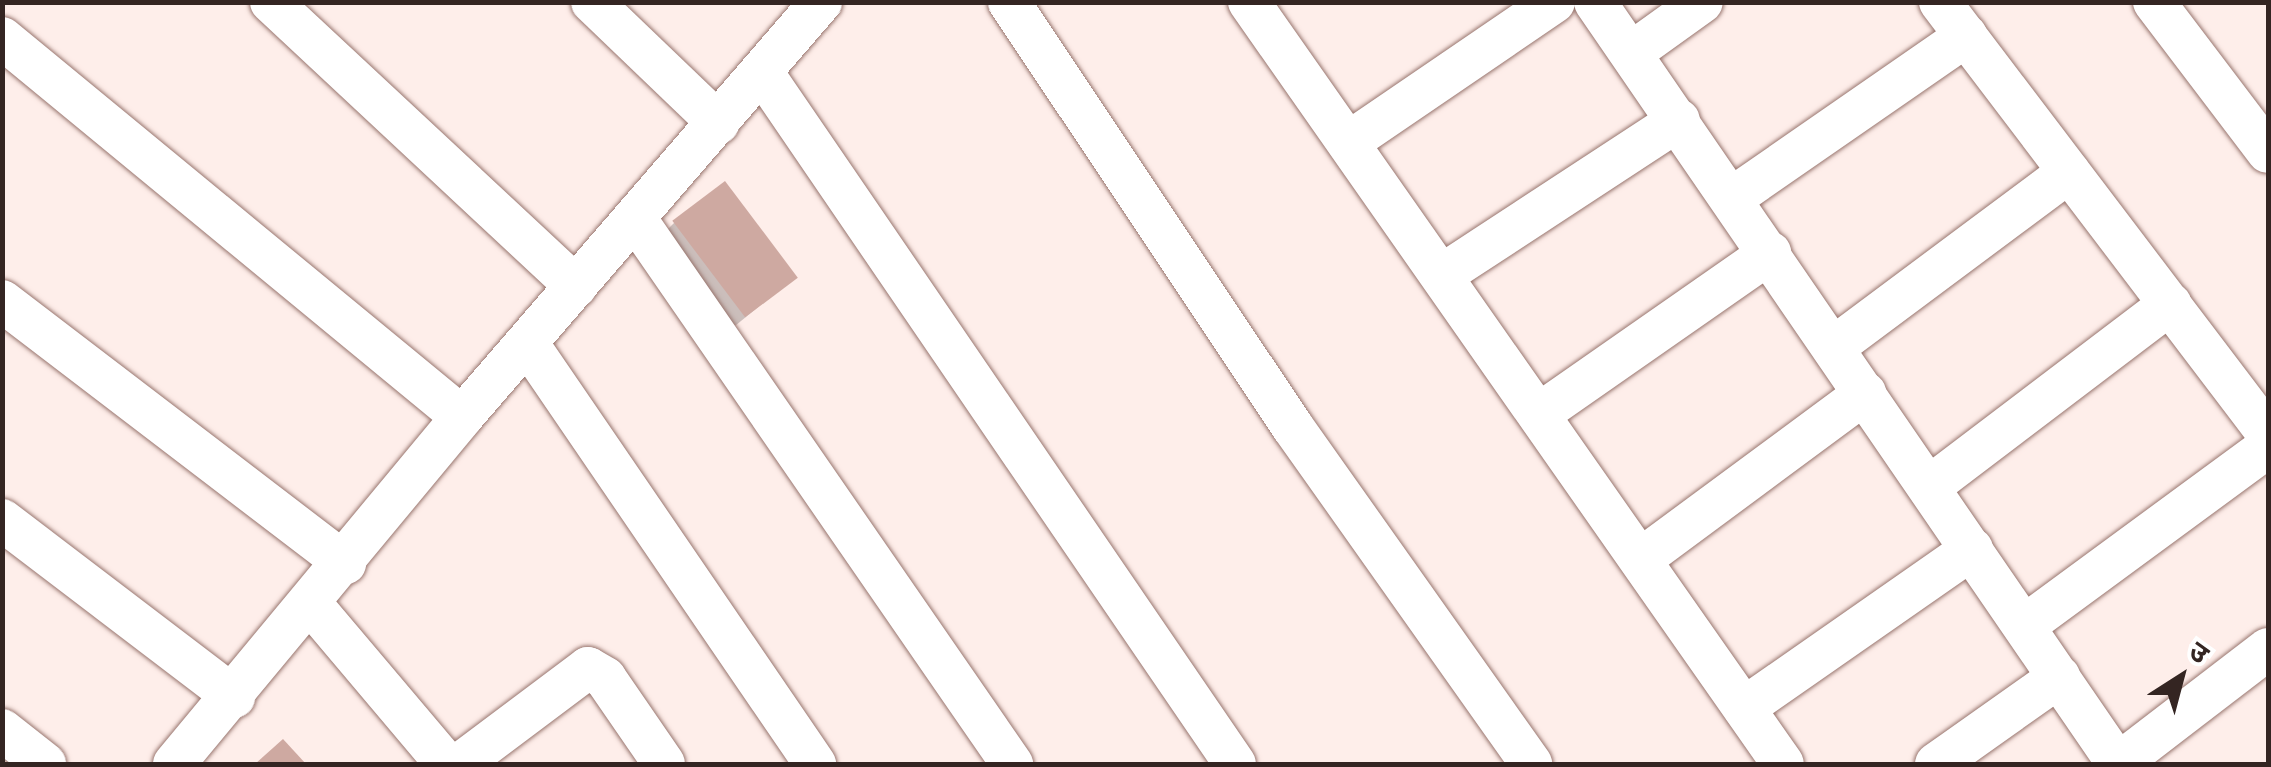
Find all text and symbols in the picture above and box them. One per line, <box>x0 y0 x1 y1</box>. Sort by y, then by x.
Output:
north arrow <box>2131 627 2231 727</box>
text: उ <box>2183 634 2215 670</box>

